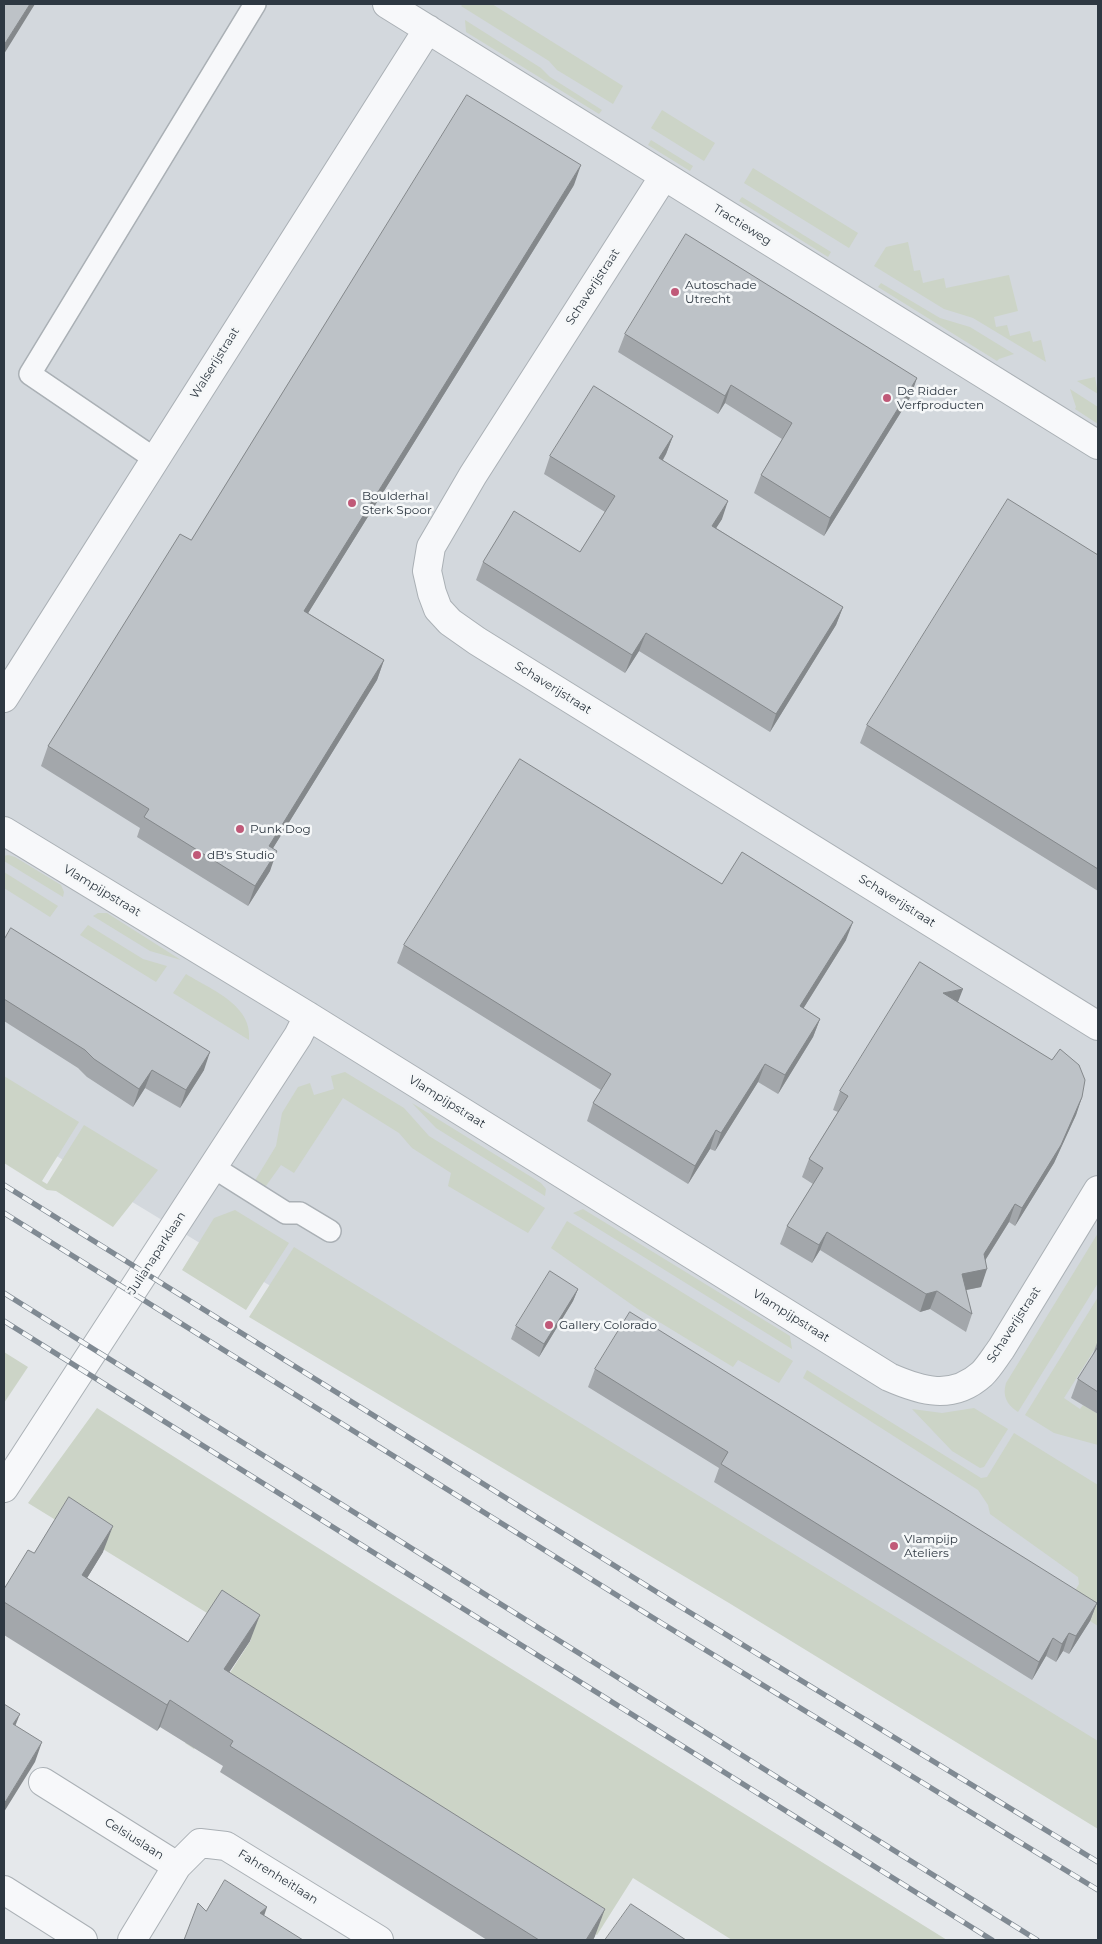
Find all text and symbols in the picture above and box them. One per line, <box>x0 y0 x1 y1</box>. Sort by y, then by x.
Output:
street label: Tractieweg <box>710 201 774 249</box>
street label: Schaverijstraat <box>563 246 623 328</box>
place label: Autoschade Utrecht <box>685 278 757 306</box>
marker: Autoschade Utrecht <box>669 286 681 298</box>
street label: Walserijstraat <box>187 325 243 401</box>
place label: De Ridder Verfproducten <box>897 384 984 412</box>
marker: De Ridder Verfproducten <box>881 392 893 404</box>
place label: Boulderhal Sterk Spoor <box>362 489 432 517</box>
marker: Boulderhal Sterk Spoor <box>346 497 358 509</box>
street label: Schaverijstraat <box>512 659 594 717</box>
place label: Punk Dog <box>250 822 311 836</box>
marker: Punk Dog <box>234 823 246 835</box>
place label: dB's Studio <box>207 848 275 862</box>
marker: dB's Studio <box>191 849 203 861</box>
street label: Vlampijpstraat <box>61 862 143 920</box>
street label: Schaverijstraat <box>856 872 938 930</box>
street label: Vlampijpstraat <box>406 1073 488 1131</box>
street label: Julianaparklaan <box>125 1209 189 1297</box>
street label: Schaverijstraat <box>984 1284 1044 1366</box>
street label: Vlampijpstraat <box>750 1287 832 1345</box>
place label: Gallery Colorado <box>559 1318 657 1332</box>
marker: Gallery Colorado <box>543 1319 555 1331</box>
place label: Vlampijp Ateliers <box>904 1532 958 1560</box>
marker: Vlampijp Ateliers <box>888 1540 900 1552</box>
street label: Celsiuslaan <box>102 1815 166 1863</box>
street label: Fahrenheitlaan <box>235 1847 321 1907</box>

